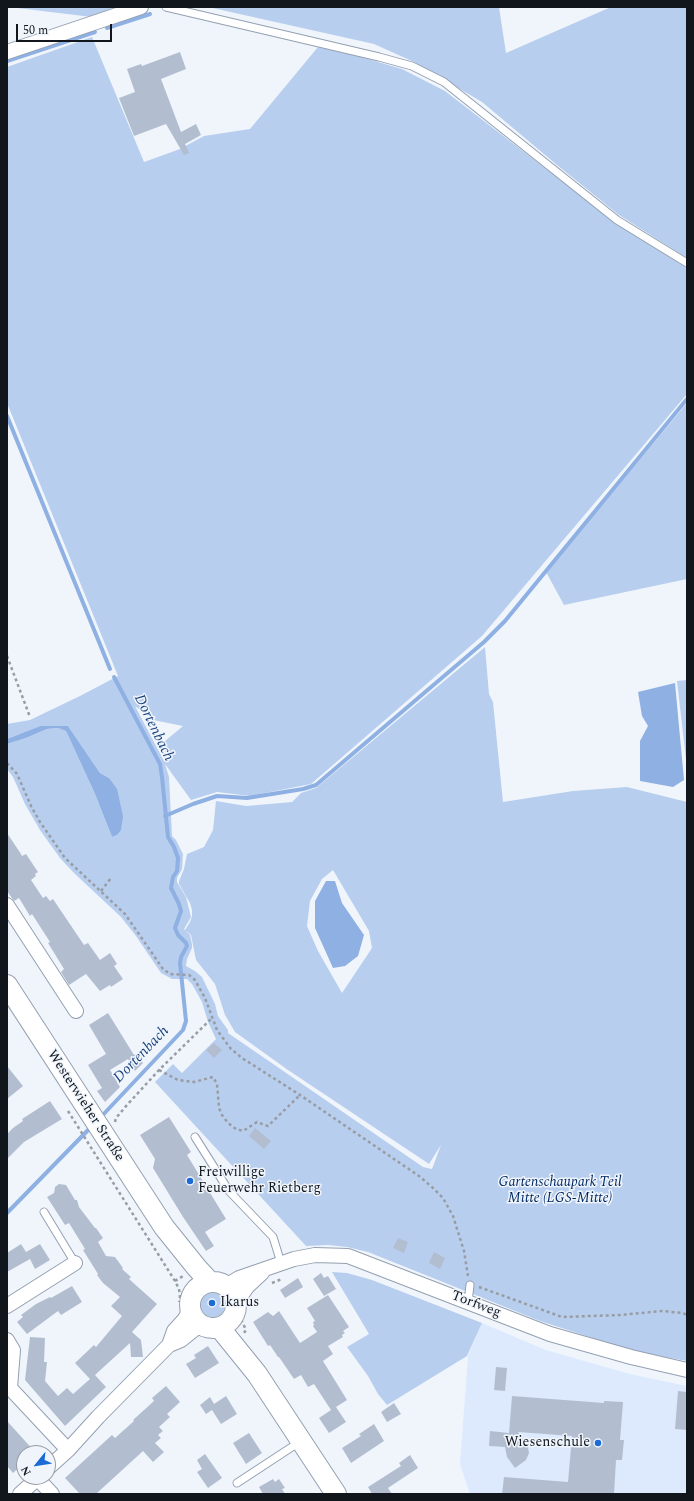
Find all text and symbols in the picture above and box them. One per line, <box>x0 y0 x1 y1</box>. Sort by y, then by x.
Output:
scale bar <box>18 16 114 42</box>
text: 50 m <box>23 21 48 40</box>
water label: Dortenbach <box>129 692 177 764</box>
water label: Dortenbach <box>111 1023 173 1087</box>
street label: Westerwieher Straße <box>43 1047 127 1165</box>
place label: Freiwillige Feuerwehr Rietberg <box>198 1165 321 1198</box>
park label: Gartenschaupark Teil Mitte (LGS-Mitte) <box>498 1175 622 1208</box>
marker: Freiwillige Feuerwehr Rietberg <box>185 1176 195 1186</box>
street label: Torfweg <box>449 1288 503 1322</box>
place label: Ikarus <box>220 1295 259 1311</box>
marker: Ikarus <box>207 1298 217 1308</box>
place label: Wiesenschule <box>505 1435 590 1451</box>
marker: Wiesenschule <box>593 1438 603 1448</box>
north arrow <box>16 1445 56 1485</box>
text: N <box>16 1463 36 1479</box>

